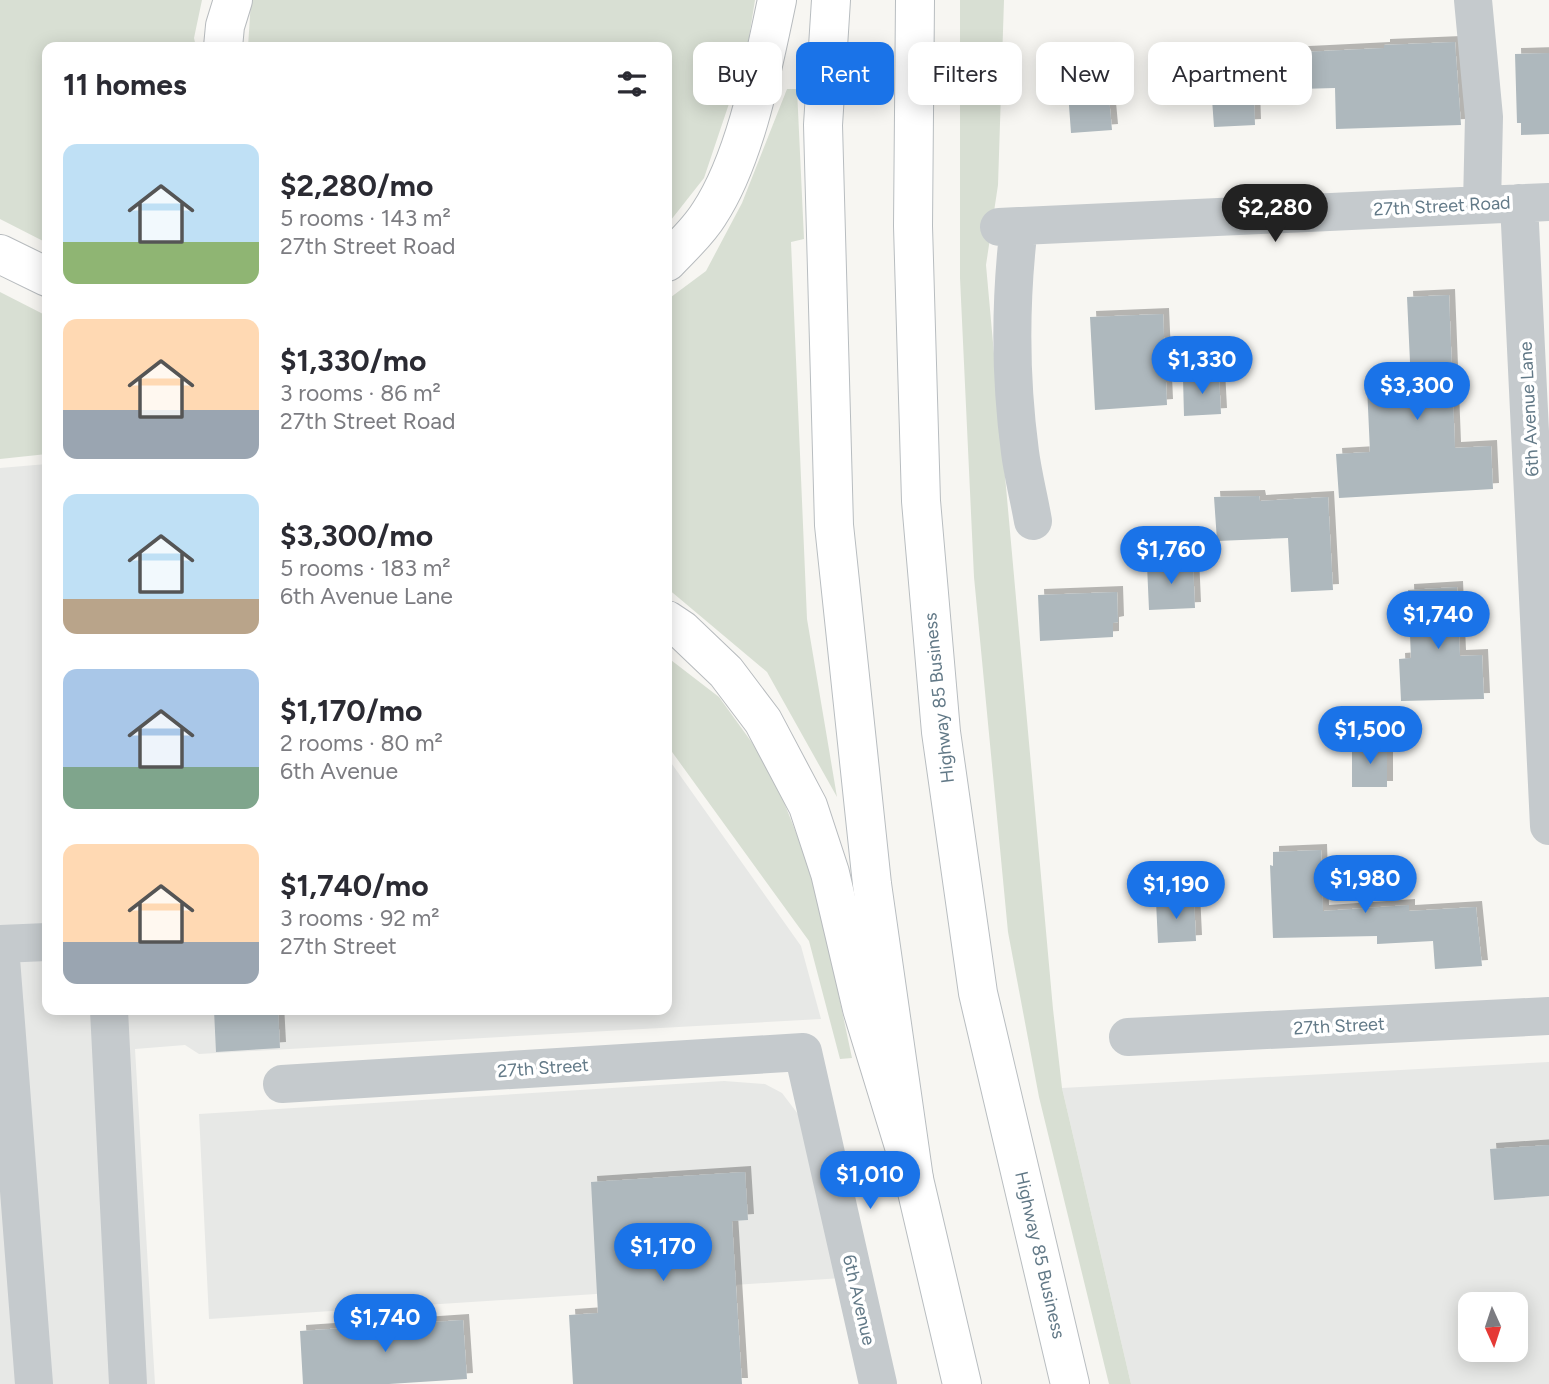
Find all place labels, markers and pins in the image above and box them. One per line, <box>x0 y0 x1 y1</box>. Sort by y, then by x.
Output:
pin: $2,280 <box>1218 184 1332 244</box>
pin: $1,330 <box>1145 336 1259 396</box>
pin: $3,300 <box>1360 362 1474 422</box>
pin: $1,760 <box>1114 526 1228 586</box>
pin: $1,740 <box>1381 592 1495 651</box>
pin: $1,500 <box>1313 706 1427 766</box>
pin: $1,980 <box>1308 856 1422 915</box>
pin: $1,190 <box>1119 862 1233 921</box>
pin: $1,010 <box>813 1152 927 1211</box>
pin: $1,170 <box>606 1224 720 1283</box>
pin: $1,740 <box>328 1294 442 1354</box>

